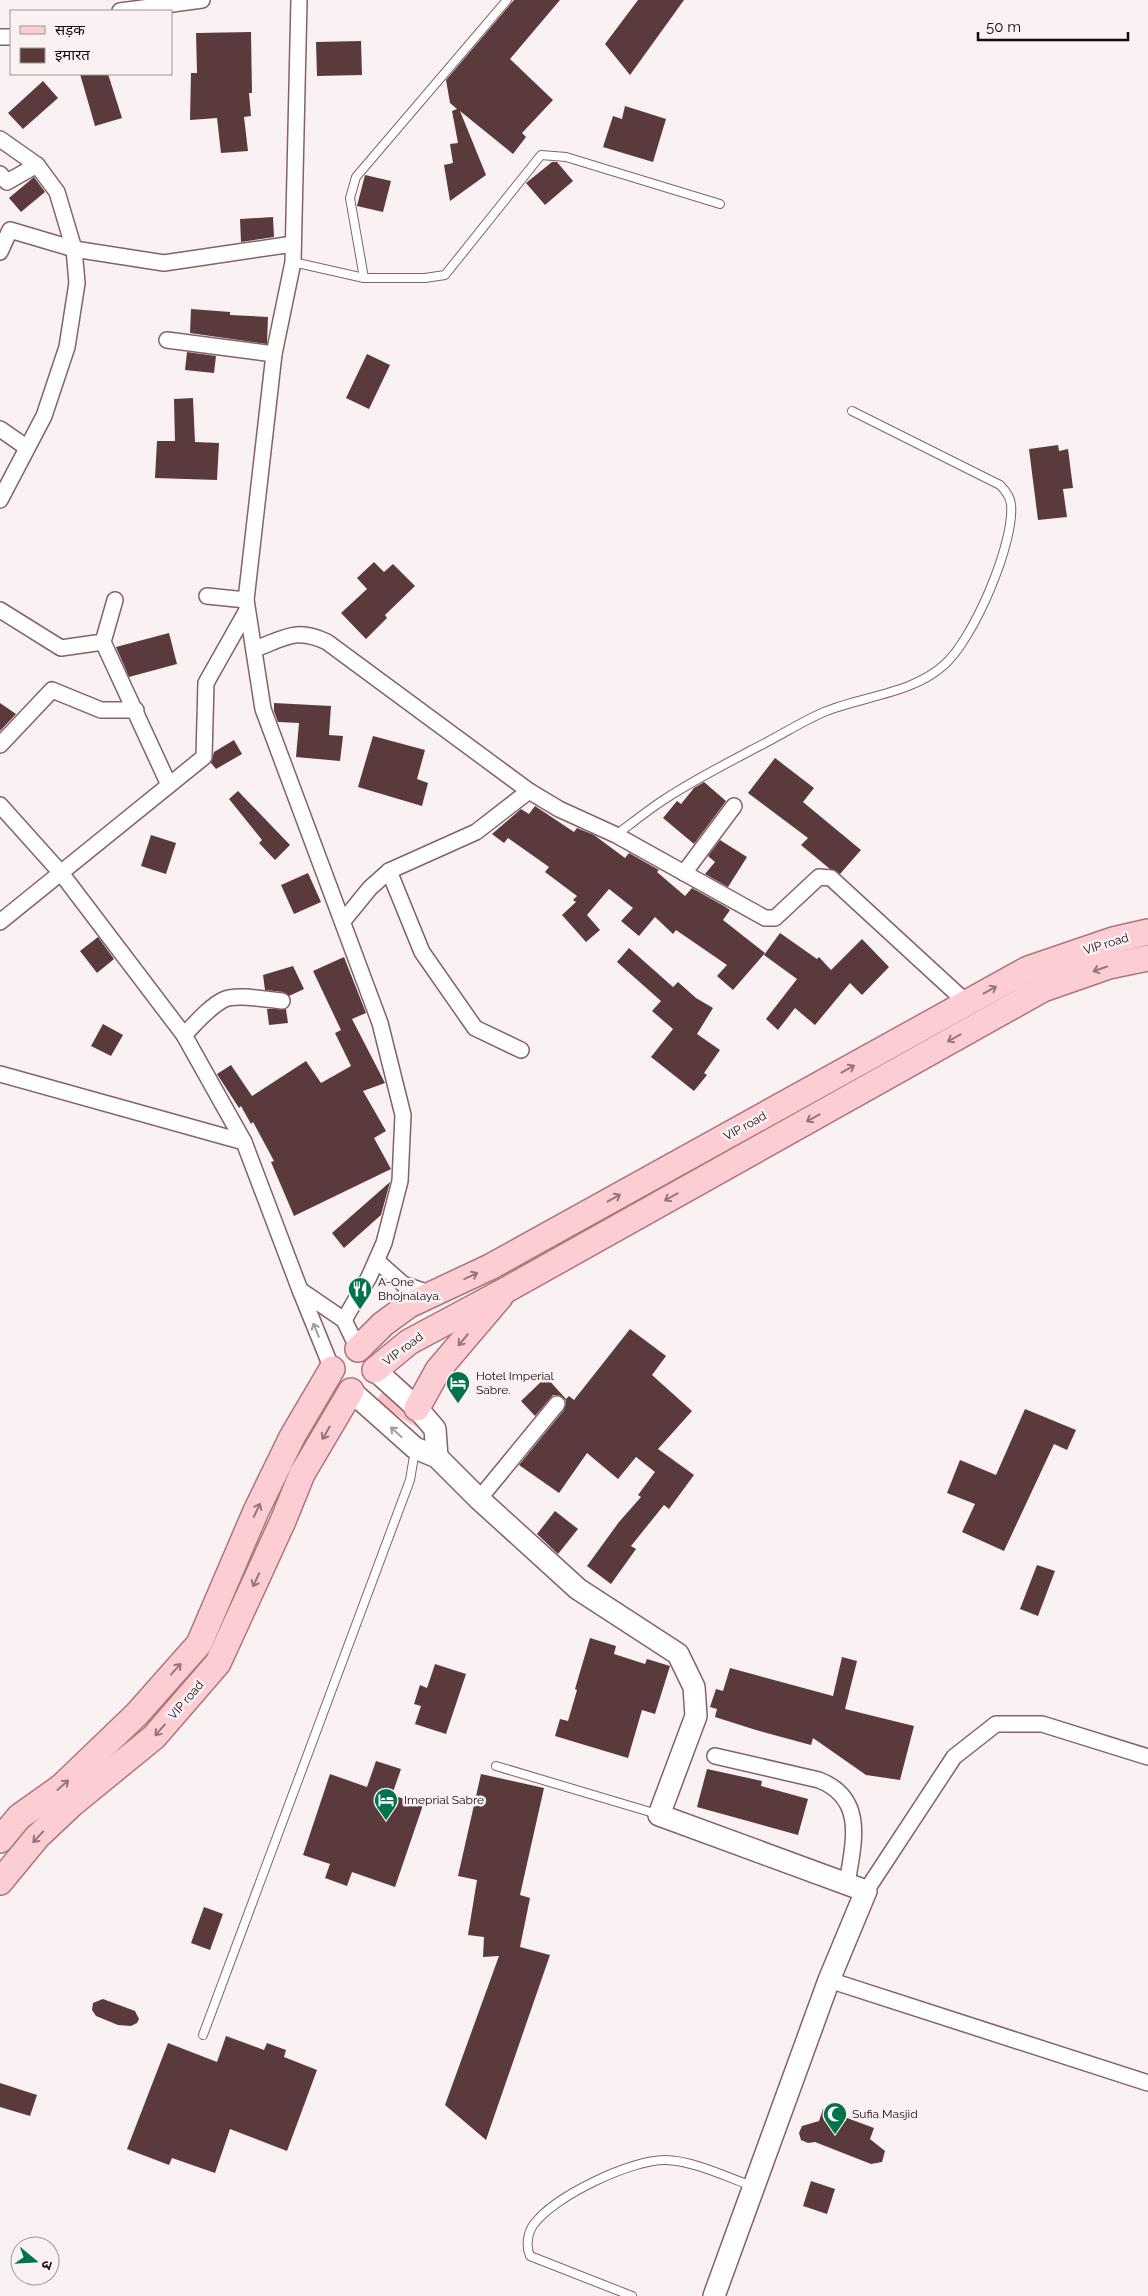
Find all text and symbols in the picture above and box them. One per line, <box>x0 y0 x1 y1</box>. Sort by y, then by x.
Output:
legend <box>10 10 172 75</box>
scale bar <box>978 10 1128 42</box>
text: 50 m <box>986 18 1021 36</box>
text: सड़क <box>55 21 85 39</box>
text: इमारत <box>55 46 90 64</box>
street label: VIP road <box>1082 931 1130 957</box>
one-way arrow <box>1093 964 1109 974</box>
one-way arrow <box>982 985 997 994</box>
one-way arrow <box>948 1034 962 1044</box>
one-way arrow <box>840 1064 855 1073</box>
street label: VIP road <box>721 1109 769 1143</box>
one-way arrow <box>805 1113 820 1123</box>
one-way arrow <box>606 1193 621 1203</box>
one-way arrow <box>664 1193 678 1203</box>
one-way arrow <box>463 1271 478 1280</box>
place label: A-One Bhojnalaya. <box>378 1275 441 1303</box>
restaurant icon: A-One Bhojnalaya. <box>347 1276 373 1310</box>
one-way arrow <box>311 1323 320 1338</box>
street label: VIP road <box>380 1329 426 1369</box>
one-way arrow <box>458 1334 469 1347</box>
place label: Hotel Imperial Sabre. <box>476 1369 555 1397</box>
hotel icon: Hotel Imperial Sabre. <box>445 1370 471 1404</box>
one-way arrow <box>320 1426 330 1440</box>
one-way arrow <box>390 1426 403 1437</box>
one-way arrow <box>252 1503 262 1518</box>
one-way arrow <box>251 1572 261 1587</box>
one-way arrow <box>171 1663 182 1676</box>
street label: VIP road <box>165 1678 207 1722</box>
one-way arrow <box>155 1723 166 1736</box>
one-way arrow <box>56 1779 69 1791</box>
hotel icon: Imeprial Sabre <box>373 1787 399 1821</box>
place label: Imeprial Sabre <box>404 1793 484 1807</box>
one-way arrow <box>32 1830 44 1843</box>
mosque icon: Sufia Masjid <box>822 2101 848 2135</box>
place label: Sufia Masjid <box>852 2107 918 2121</box>
north arrow <box>10 2236 60 2286</box>
text: उ <box>38 2259 56 2272</box>

